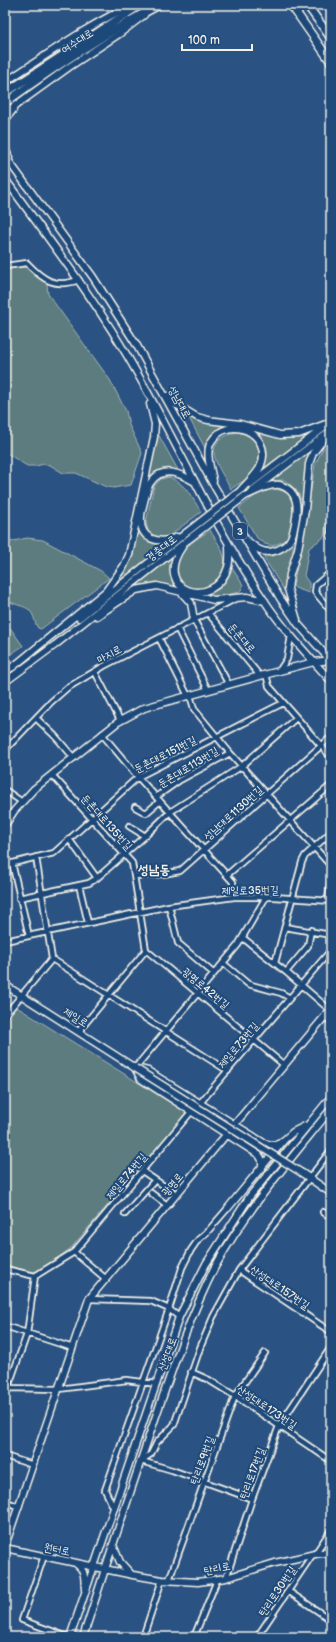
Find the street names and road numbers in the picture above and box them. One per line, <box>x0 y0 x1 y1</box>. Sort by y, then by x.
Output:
street label: 여수대로 <box>59 26 96 57</box>
street label: 성남대로 <box>165 384 194 421</box>
road number: 3 <box>233 523 247 539</box>
street label: 경충대로 <box>143 532 179 564</box>
street label: 둔촌대로 <box>225 621 258 656</box>
street label: 마지로 <box>94 642 124 666</box>
street label: 둔촌대로151번길 <box>132 733 199 776</box>
street label: 둔촌대로113번길 <box>156 744 221 791</box>
street label: 성남대로1130번길 <box>201 783 266 843</box>
street label: 둔촌대로135번길 <box>78 792 135 853</box>
street label: 제일로35번길 <box>221 883 279 897</box>
street label: 광명로42번길 <box>179 965 232 1012</box>
street label: 제일로 <box>61 1005 91 1030</box>
street label: 제일로73번길 <box>215 1019 262 1071</box>
street label: 제일로74번길 <box>103 1150 150 1202</box>
street label: 광명로 <box>159 1170 186 1199</box>
street label: 산성대로157번길 <box>247 1263 312 1312</box>
street label: 산성대로 <box>155 1335 180 1373</box>
street label: 산성대로173번길 <box>234 1383 299 1432</box>
street label: 탄리로9번길 <box>188 1434 217 1486</box>
street label: 탄리로17번길 <box>237 1445 268 1501</box>
street label: 원터로 <box>43 1541 71 1558</box>
street label: 탄리로 <box>203 1559 232 1578</box>
street label: 탄리로30번길 <box>256 1564 299 1619</box>

